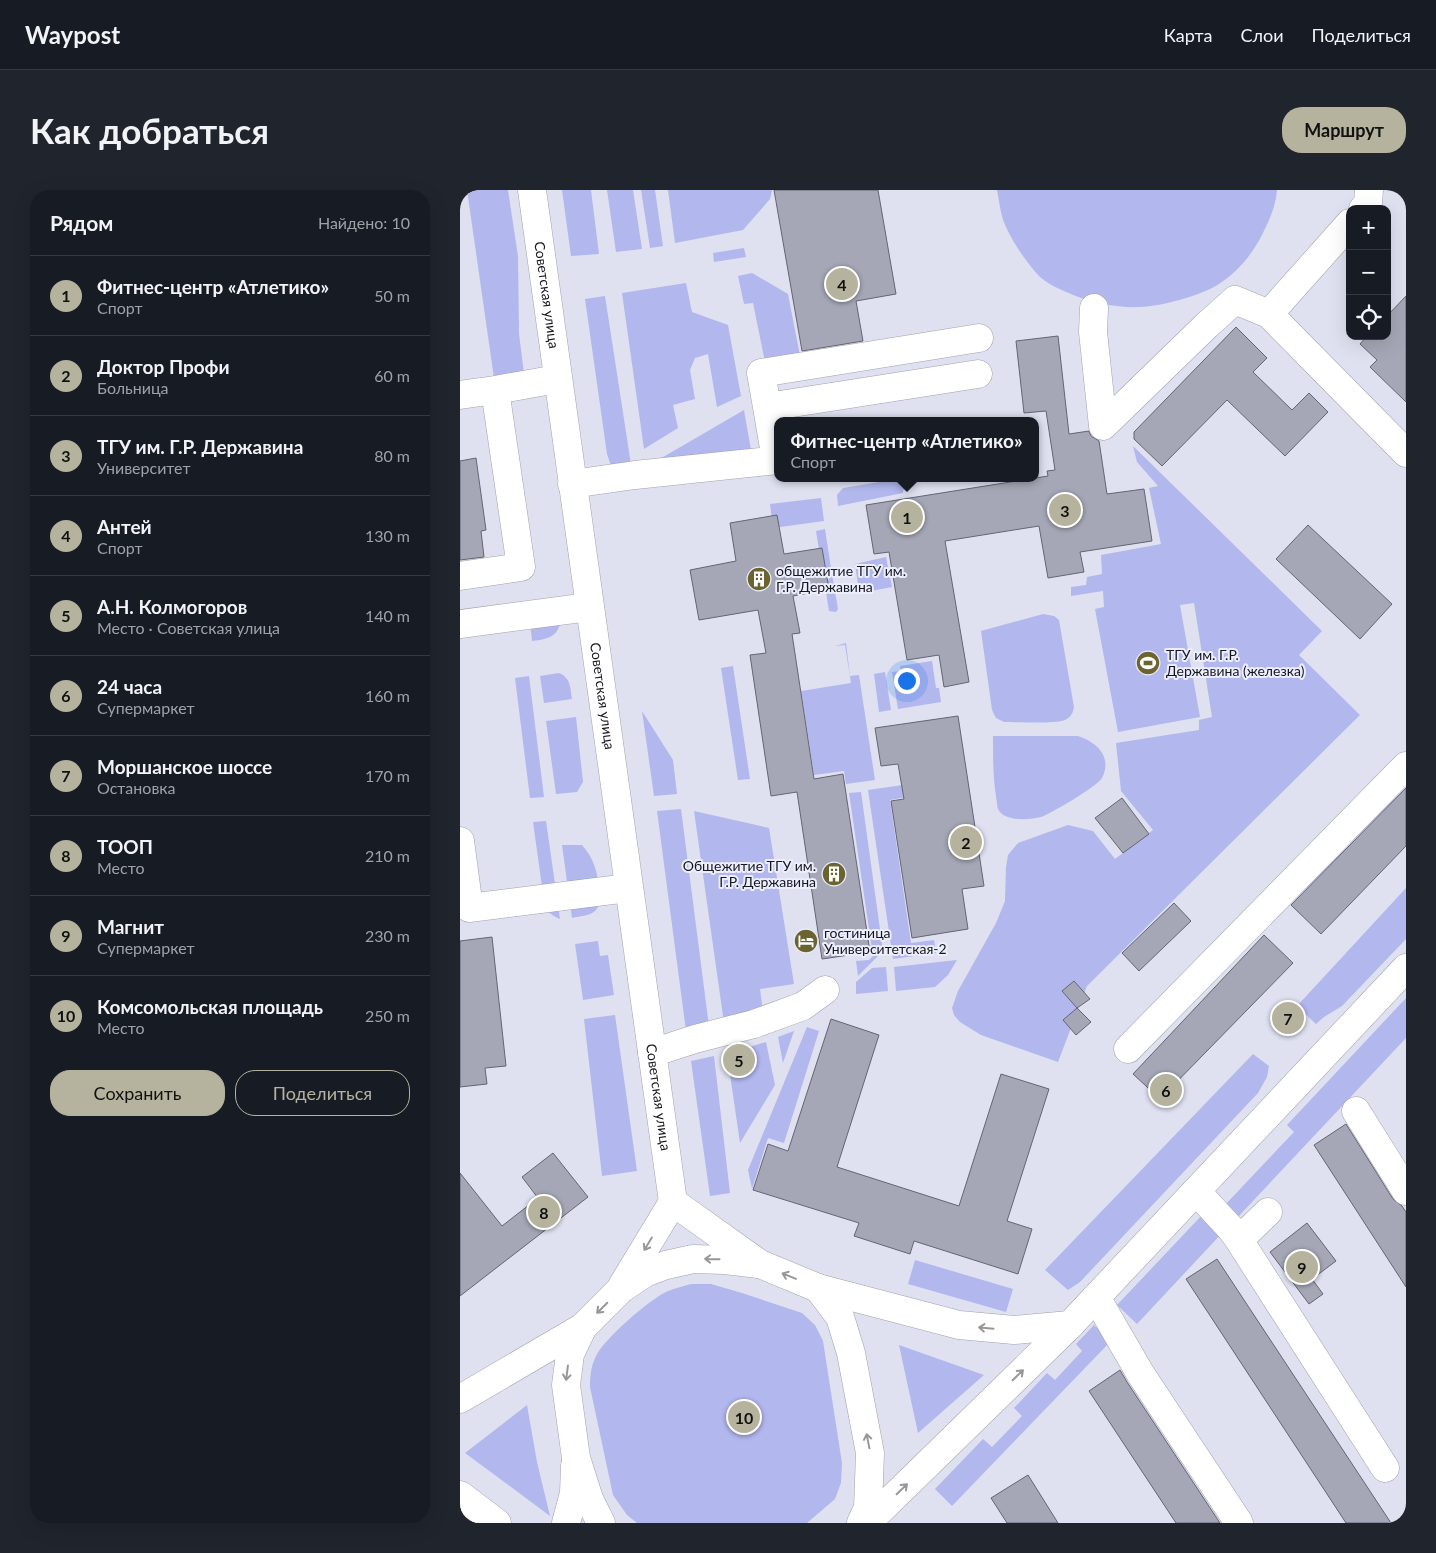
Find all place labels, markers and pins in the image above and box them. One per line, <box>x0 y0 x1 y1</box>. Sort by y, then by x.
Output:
pin: 4 <box>826 265 858 303</box>
pin: 3 <box>1049 491 1081 529</box>
pin: 1 <box>891 498 923 536</box>
place label: общежитие ТГУ им. Г.Р. Державина <box>776 562 906 595</box>
building icon: общежитие ТГУ им. Г.Р. Державина <box>746 566 772 592</box>
place label: ТГУ им. Г.Р. Державина (железка) <box>1166 646 1305 679</box>
sports icon: ТГУ им. Г.Р. Державина (железка) <box>1135 650 1161 676</box>
pin: 2 <box>950 823 982 861</box>
place label: Общежитие ТГУ им. Г.Р. Державина <box>683 857 816 890</box>
building icon: Общежитие ТГУ им. Г.Р. Державина <box>821 861 847 887</box>
place label: гостиница Университетская-2 <box>824 924 947 957</box>
hotel icon: гостиница Университетская-2 <box>793 928 819 954</box>
pin: 7 <box>1272 999 1304 1037</box>
pin: 5 <box>723 1041 755 1079</box>
pin: 6 <box>1150 1071 1182 1109</box>
pin: 8 <box>528 1193 560 1231</box>
pin: 9 <box>1286 1248 1318 1286</box>
pin: 10 <box>728 1398 760 1436</box>

